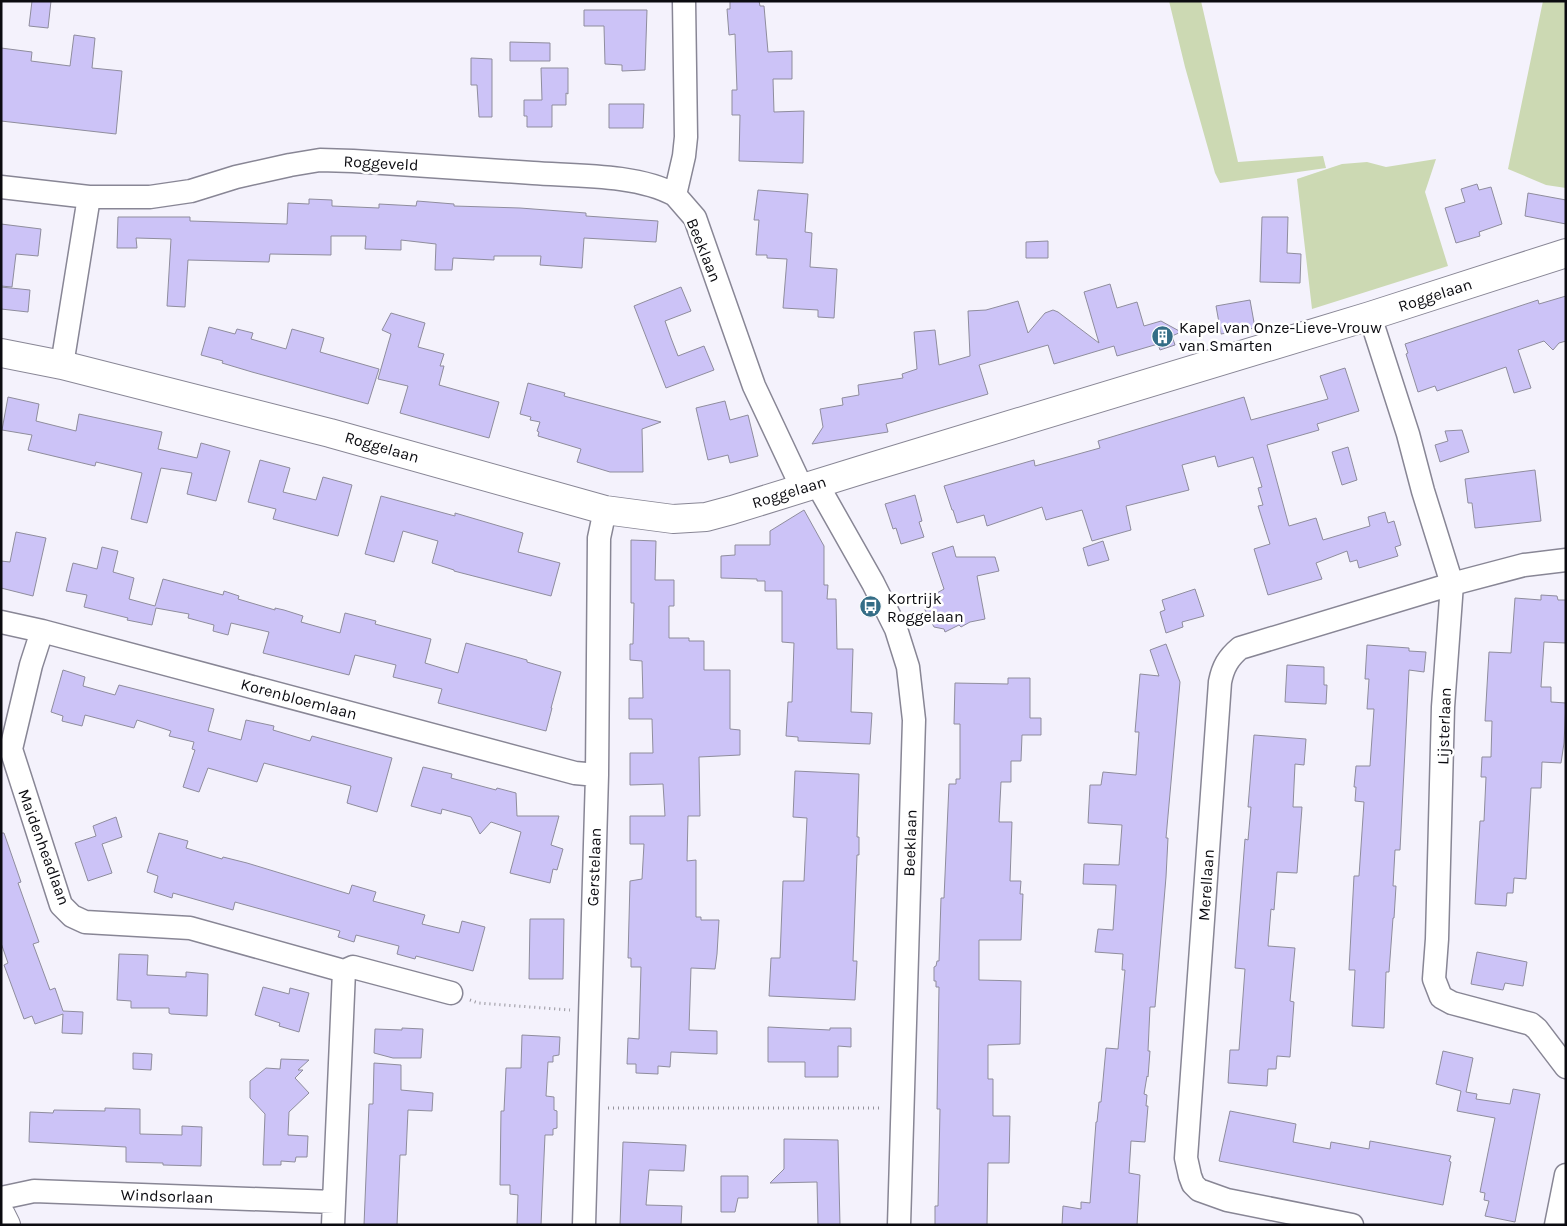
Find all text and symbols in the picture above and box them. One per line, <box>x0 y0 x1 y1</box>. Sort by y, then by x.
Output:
street label: Roggeveld <box>343 152 419 174</box>
street label: Beeklaan <box>683 215 725 285</box>
street label: Roggelaan <box>1396 274 1474 316</box>
place label: Kapel van Onze-Lieve-Vrouw van Smarten <box>1179 318 1382 355</box>
building icon: Kapel van Onze-Lieve-Vrouw van Smarten <box>1151 324 1175 348</box>
street label: Roggelaan <box>343 427 421 467</box>
street label: Roggelaan <box>750 472 828 512</box>
place label: Kortrijk Roggelaan <box>887 589 964 626</box>
bus stop icon: Kortrijk Roggelaan <box>859 595 883 619</box>
street label: Korenbloemlaan <box>239 674 359 724</box>
street label: Lijsterlaan <box>1433 687 1455 765</box>
street label: Maidenheadlaan <box>14 786 74 908</box>
street label: Beeklaan <box>899 809 921 877</box>
street label: Gerstelaan <box>583 827 605 907</box>
street label: Merellaan <box>1194 848 1218 922</box>
street label: Windsorlaan <box>120 1185 214 1207</box>

